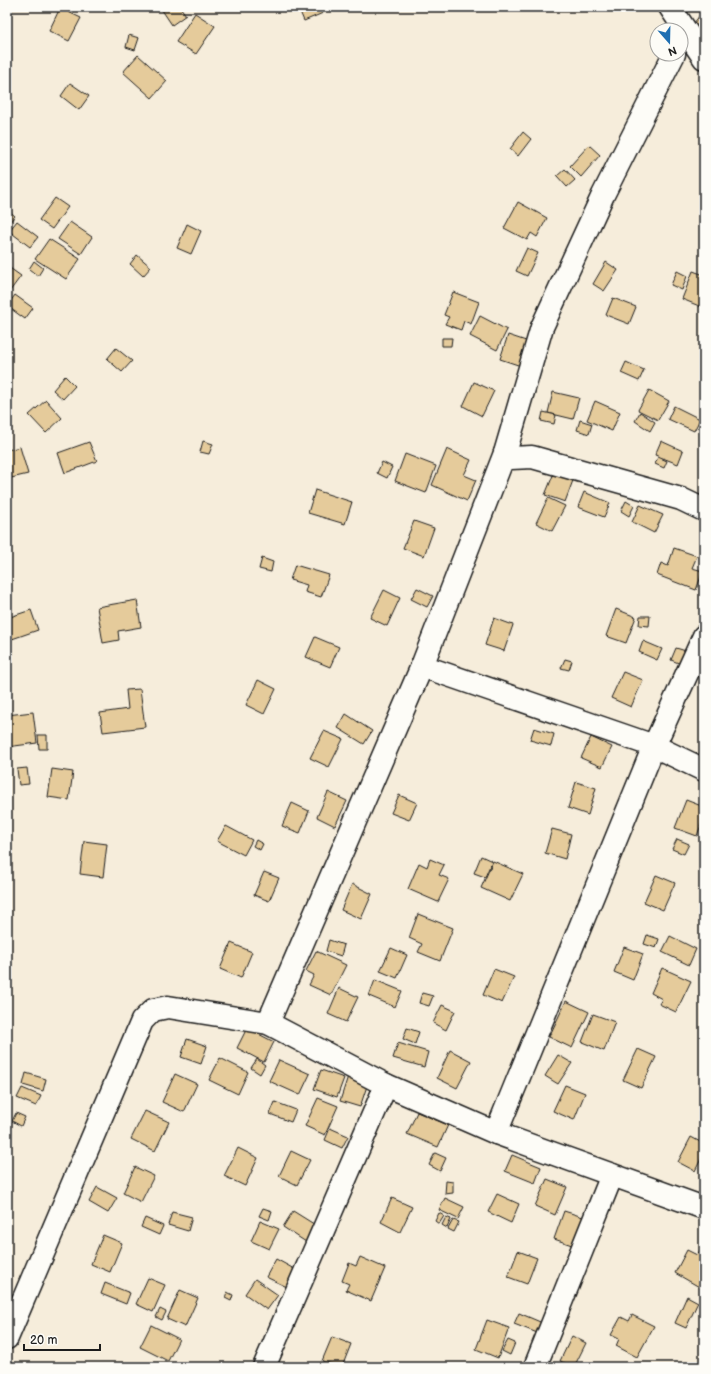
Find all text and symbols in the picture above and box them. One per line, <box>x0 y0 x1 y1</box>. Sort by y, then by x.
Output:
north arrow <box>649 22 689 62</box>
text: N <box>666 43 678 58</box>
scale bar <box>24 1326 100 1352</box>
text: 20 m <box>30 1333 57 1348</box>

